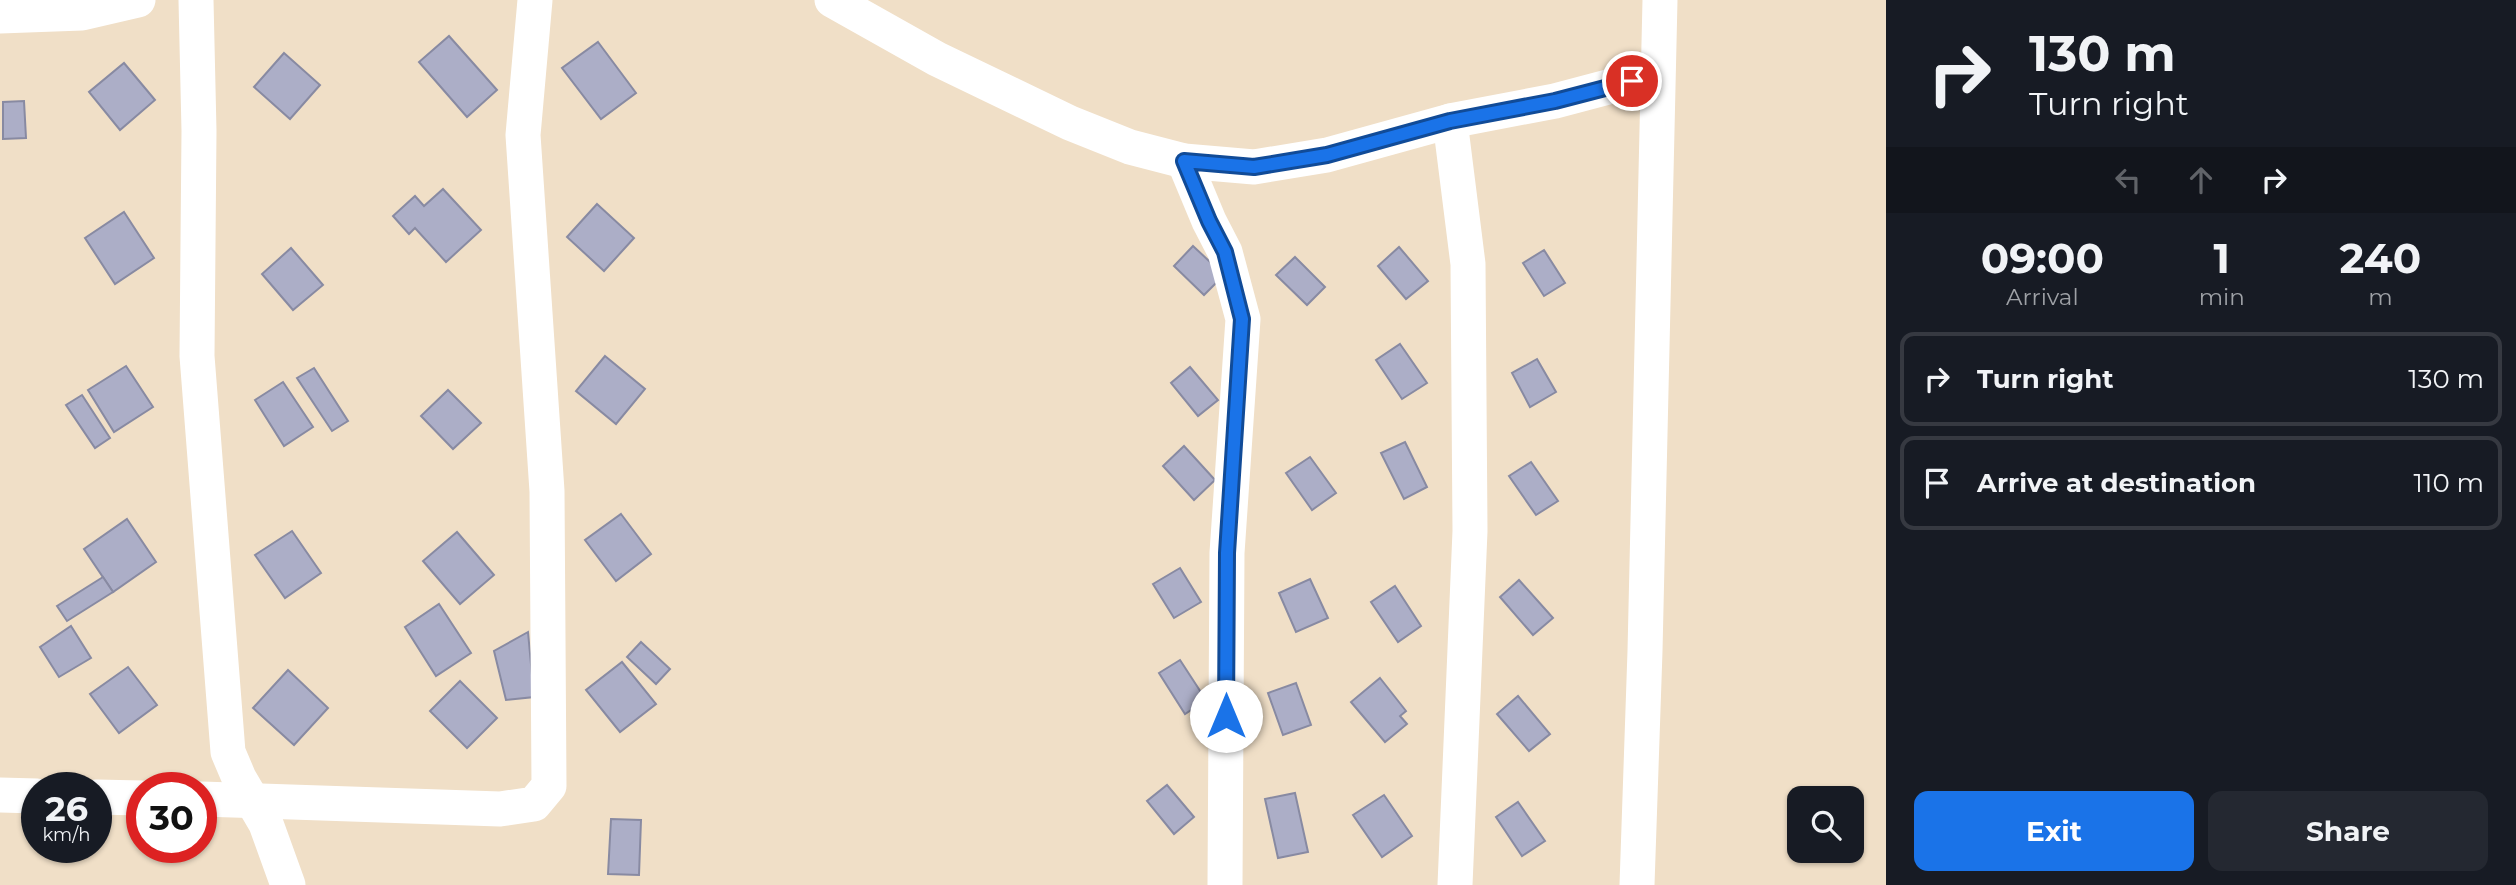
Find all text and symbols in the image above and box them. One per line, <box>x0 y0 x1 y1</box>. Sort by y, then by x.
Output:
text: 130 m <box>2029 24 2176 83</box>
icon: right <box>1914 28 2005 119</box>
pin <box>1602 51 1662 111</box>
icon: arrive <box>1613 62 1651 100</box>
text: Turn right <box>2029 84 2189 123</box>
icon: left <box>2109 161 2147 199</box>
icon: ahead <box>2182 161 2220 199</box>
icon: right <box>2255 161 2293 199</box>
text: 09:00 <box>1981 232 2104 284</box>
text: 1 <box>2213 232 2230 284</box>
text: 240 <box>2339 232 2421 284</box>
text: Arrival <box>2006 283 2079 311</box>
text: min <box>2199 283 2245 311</box>
text: m <box>2368 283 2393 311</box>
icon: right <box>1918 360 1956 398</box>
text: Turn right <box>1977 363 2113 395</box>
text: 130 m <box>2408 363 2484 395</box>
icon: arrive <box>1918 464 1956 502</box>
text: Arrive at destination <box>1977 467 2256 499</box>
text: 110 m <box>2414 467 2484 499</box>
position arrow <box>1189 679 1263 753</box>
speed limit sign: 30 <box>126 772 217 863</box>
map controls <box>1787 786 1864 863</box>
button: search <box>1787 786 1864 863</box>
text: 26 <box>45 787 88 830</box>
button: Exit <box>1914 791 2194 871</box>
button: Share <box>2208 791 2488 871</box>
text: km/h <box>42 824 91 846</box>

